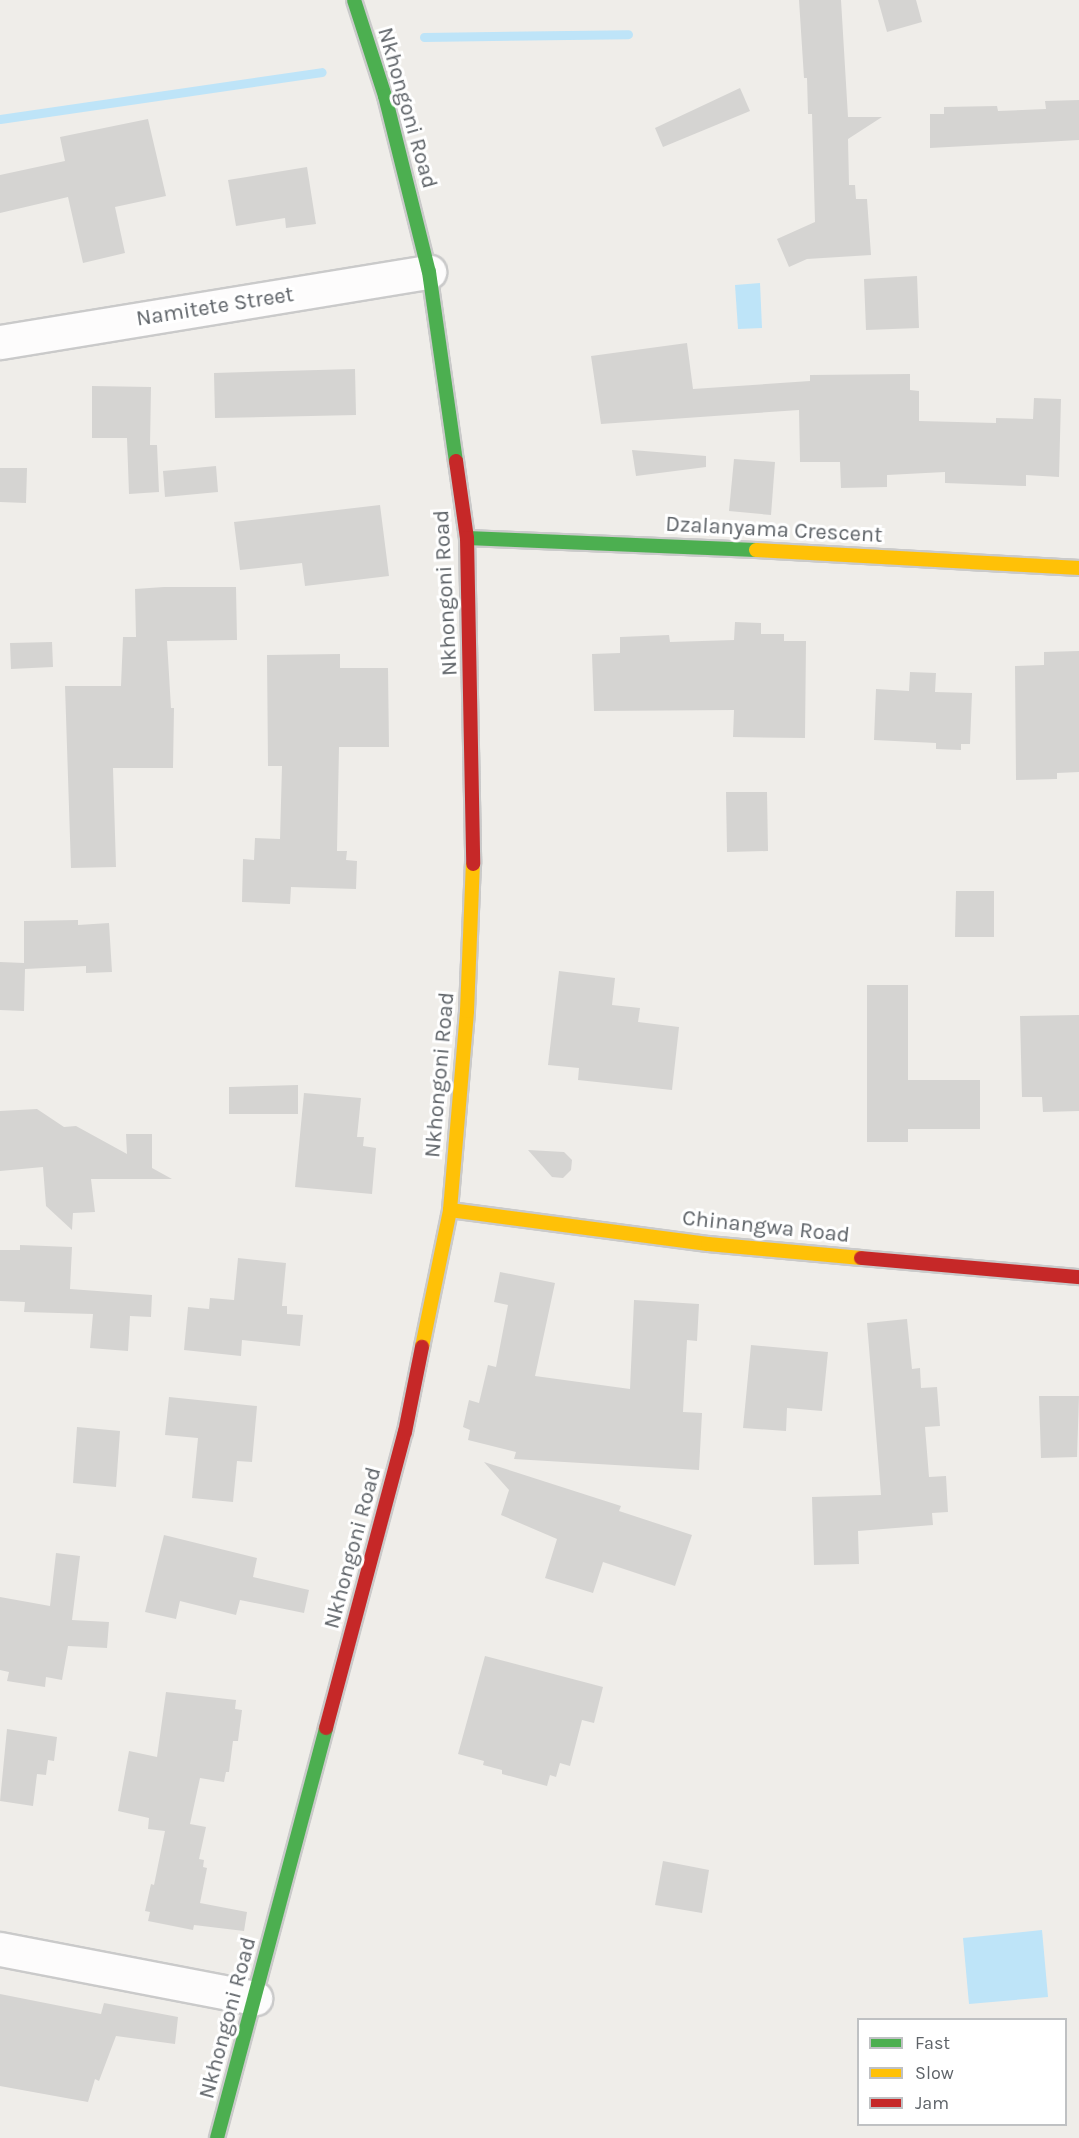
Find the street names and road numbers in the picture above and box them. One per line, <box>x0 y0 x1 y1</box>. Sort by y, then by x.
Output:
street label: Nkhongoni Road <box>371 24 443 192</box>
street label: Namitete Street <box>134 282 296 332</box>
street label: Nkhongoni Road <box>428 509 464 677</box>
street label: Dzalanyama Crescent <box>665 511 883 549</box>
street label: Nkhongoni Road <box>420 991 460 1159</box>
street label: Chinangwa Road <box>681 1205 851 1249</box>
street label: Nkhongoni Road <box>319 1464 387 1632</box>
street label: Nkhongoni Road <box>194 1934 262 2102</box>

